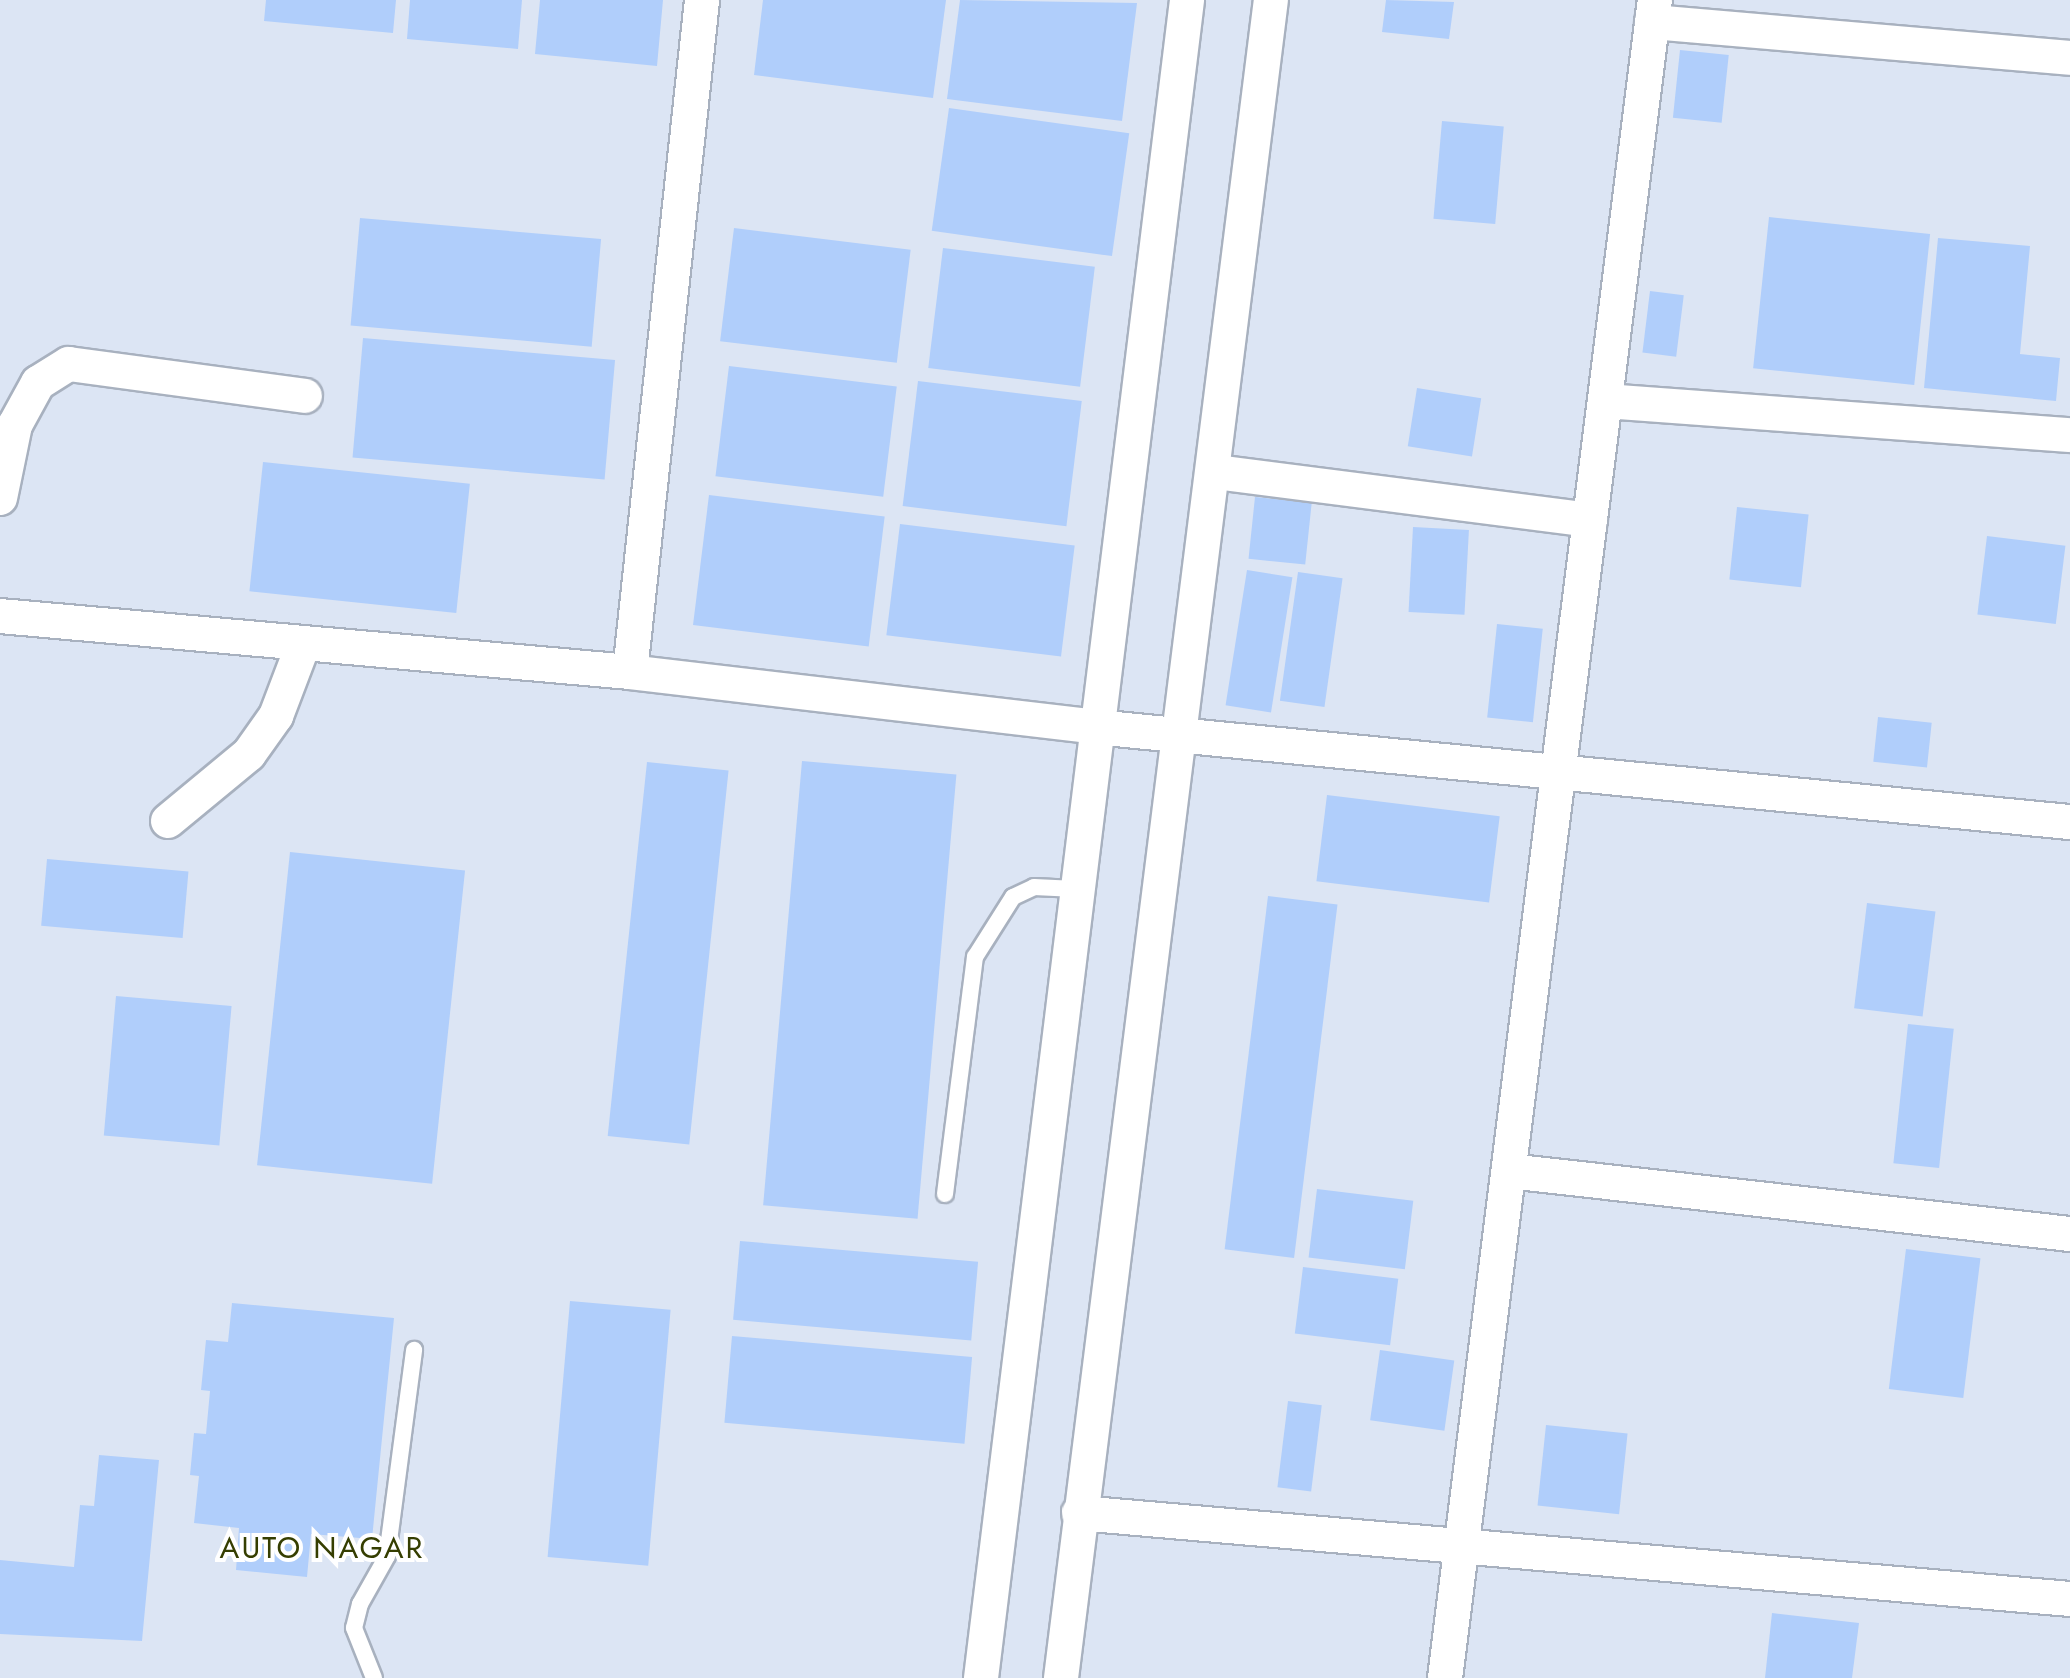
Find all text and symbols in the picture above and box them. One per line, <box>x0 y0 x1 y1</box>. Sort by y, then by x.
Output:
district label: AUTO NAGAR <box>220 1530 424 1566</box>

